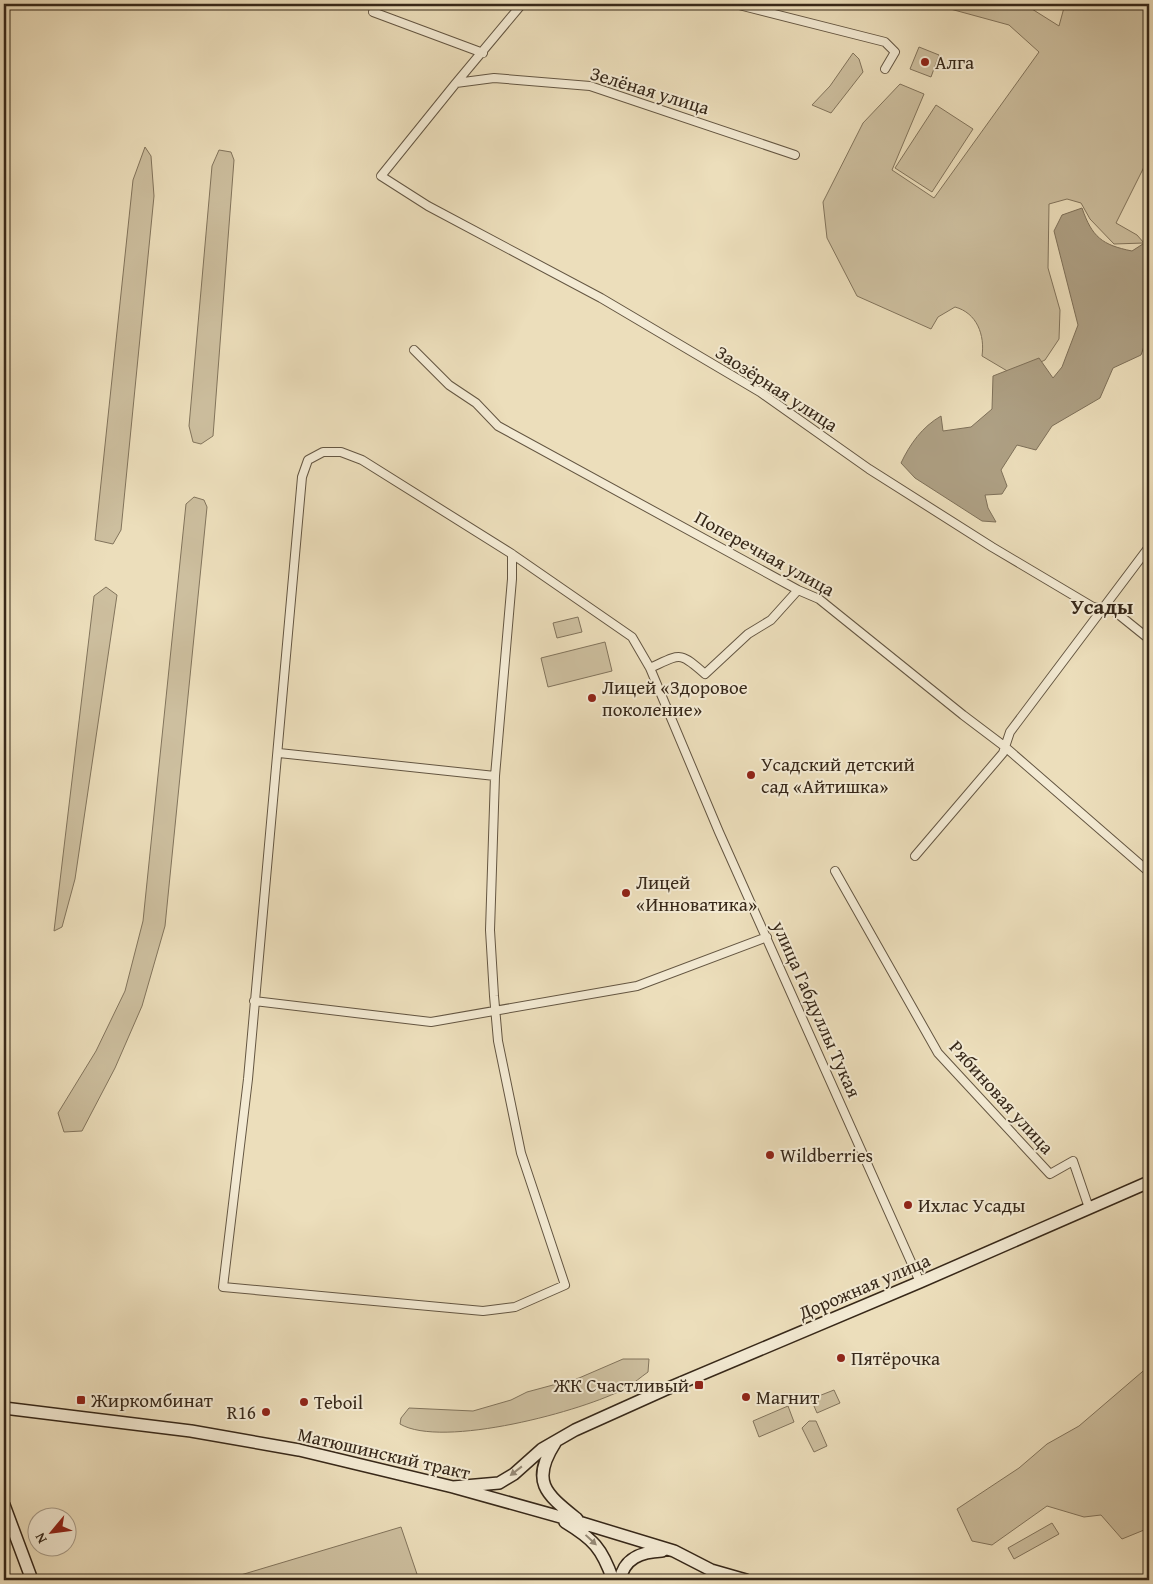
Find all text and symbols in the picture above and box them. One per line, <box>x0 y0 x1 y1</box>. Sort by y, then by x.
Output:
place label: Алга <box>935 48 974 76</box>
marker: Алга <box>919 56 931 68</box>
street label: Зелёная улица <box>587 59 713 121</box>
street label: Заозёрная улица <box>710 338 844 438</box>
street label: Поперечная улица <box>690 503 840 603</box>
district label: Усады <box>1071 591 1133 622</box>
place label: Лицей «Здоровое поколение» <box>602 673 748 723</box>
marker: Лицей «Здоровое поколение» <box>586 692 598 704</box>
place label: Усадский детский сад «Айтишка» <box>761 750 915 800</box>
marker: Усадский детский сад «Айтишка» <box>745 769 757 781</box>
place label: Лицей «Инноватика» <box>636 868 757 918</box>
marker: Лицей «Инноватика» <box>620 887 632 899</box>
street label: улица Габдуллы Тукая <box>765 915 869 1102</box>
street label: Рябиновая улица <box>943 1034 1061 1160</box>
place label: Wildberries <box>780 1141 873 1169</box>
marker: Wildberries <box>764 1149 776 1161</box>
place label: Ихлас Усады <box>918 1191 1025 1219</box>
marker: Ихлас Усады <box>902 1199 914 1211</box>
street label: Дорожная улица <box>793 1246 934 1327</box>
place label: Пятёрочка <box>851 1344 940 1372</box>
marker: Пятёрочка <box>835 1352 847 1364</box>
place label: ЖК Счастливый <box>553 1371 689 1399</box>
marker: ЖК Счастливый <box>693 1379 705 1391</box>
place label: Магнит <box>756 1383 820 1411</box>
place label: Жиркомбинат <box>90 1386 214 1414</box>
place label: Teboil <box>314 1388 363 1416</box>
marker: Магнит <box>740 1391 752 1403</box>
marker: Жиркомбинат <box>75 1394 87 1406</box>
marker: Teboil <box>298 1396 310 1408</box>
place label: R16 <box>227 1398 256 1426</box>
marker: R16 <box>260 1406 272 1418</box>
street label: Матюшинский тракт <box>295 1420 474 1487</box>
one-way arrow <box>510 1466 523 1477</box>
north arrow <box>28 1506 78 1556</box>
text: N <box>29 1529 52 1547</box>
one-way arrow <box>585 1534 597 1546</box>

